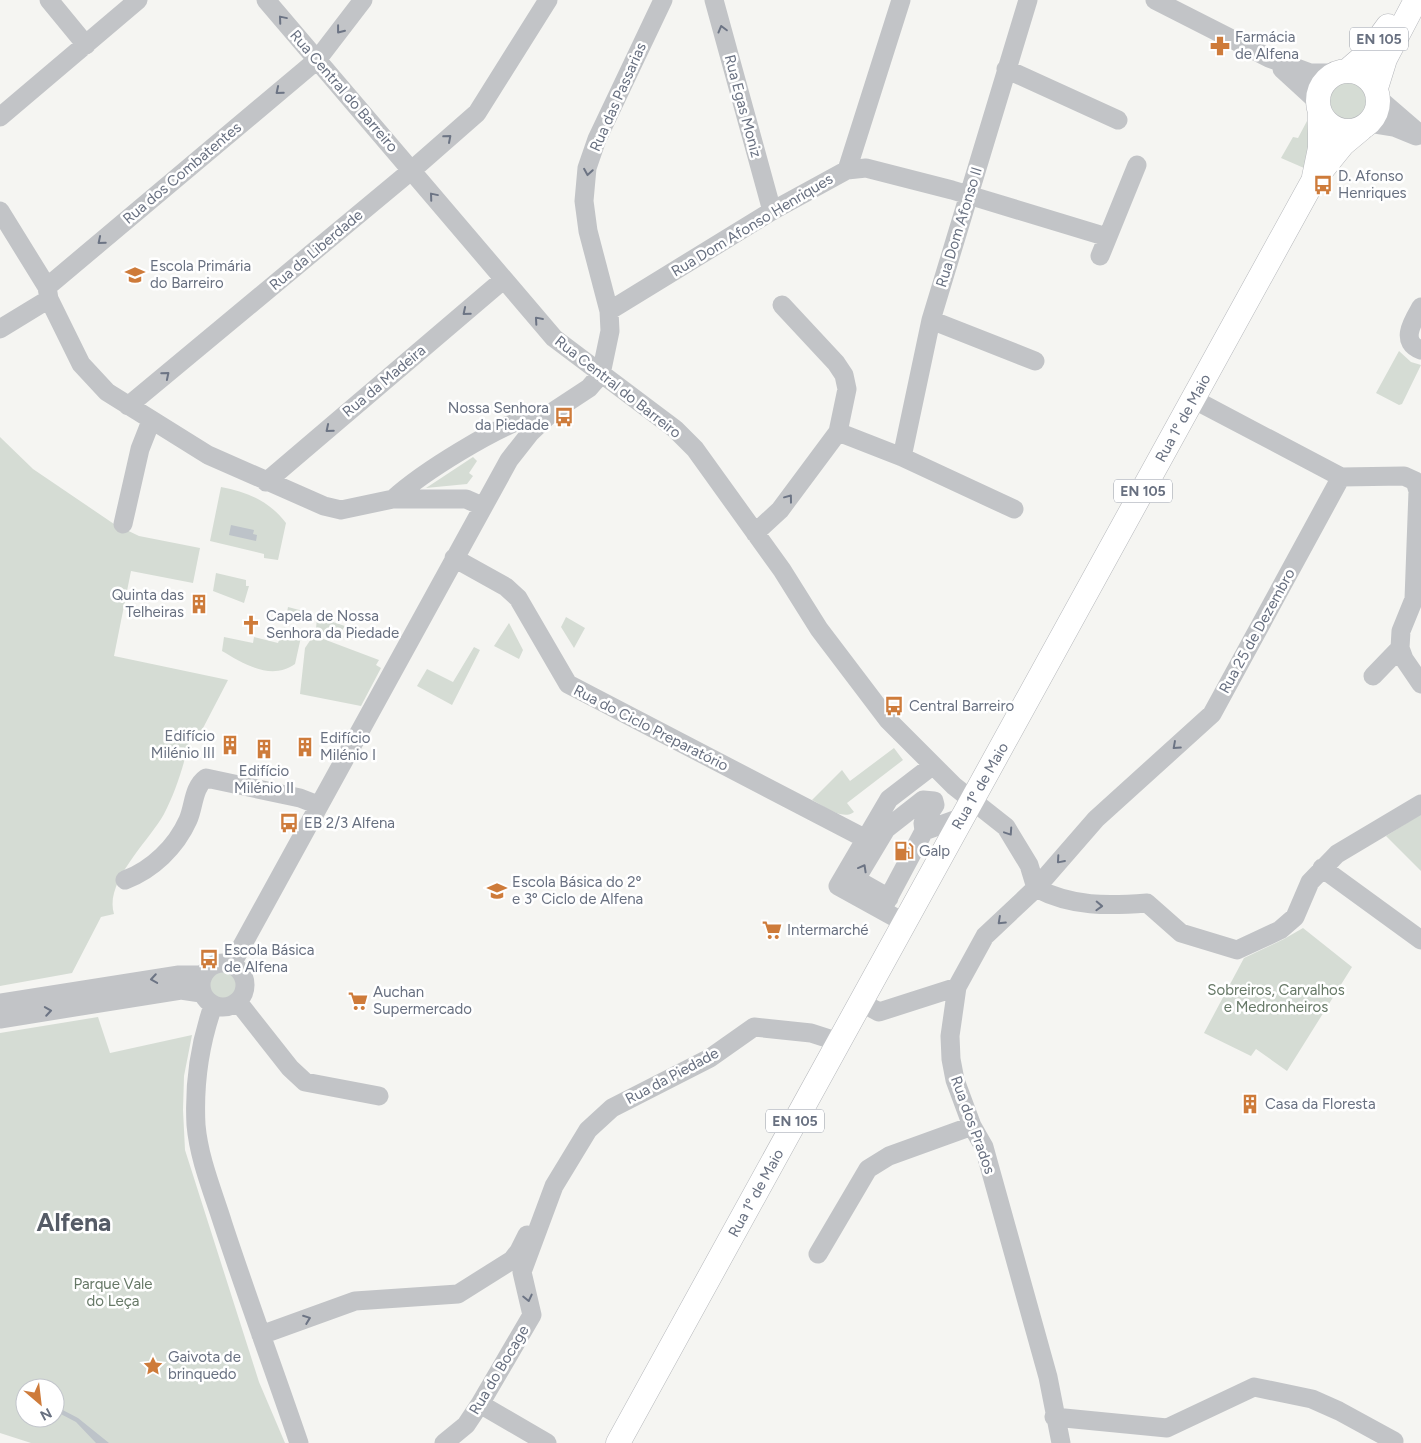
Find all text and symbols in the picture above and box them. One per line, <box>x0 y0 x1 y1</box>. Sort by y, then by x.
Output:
one-way arrow <box>279 16 288 25</box>
one-way arrow <box>337 24 346 34</box>
one-way arrow <box>717 25 727 34</box>
street label: Rua Central do Barreiro <box>286 26 402 156</box>
place label: Farmácia de Alfena <box>1235 28 1299 63</box>
road number: EN 105 <box>1350 28 1408 50</box>
pharmacy icon: Farmácia de Alfena <box>1209 35 1231 57</box>
street label: Rua das Passarias <box>586 40 650 154</box>
street label: Rua Egas Moniz <box>721 53 765 159</box>
one-way arrow <box>276 86 285 95</box>
street label: Rua dos Combatentes <box>119 118 245 228</box>
one-way arrow <box>443 135 452 144</box>
street label: Rua Dom Afonso II <box>932 165 986 289</box>
place label: D. Afonso Henriques <box>1338 167 1407 202</box>
one-way arrow <box>583 168 593 177</box>
street label: Rua Dom Afonso Henriques <box>668 170 836 280</box>
bus stop icon: D. Afonso Henriques <box>1312 174 1334 196</box>
one-way arrow <box>429 192 438 201</box>
street label: Rua da Liberdade <box>266 206 366 294</box>
one-way arrow <box>98 235 107 244</box>
place label: Escola Primária do Barreiro <box>150 257 251 292</box>
school or university icon: Escola Primária do Barreiro <box>124 264 146 286</box>
one-way arrow <box>462 306 471 315</box>
one-way arrow <box>535 316 544 325</box>
street label: Rua Central do Barreiro <box>551 332 685 442</box>
street label: Rua da Madeira <box>339 341 429 421</box>
street label: Rua 1º de Maio <box>1151 371 1215 465</box>
one-way arrow <box>160 372 169 380</box>
place label: Nossa Senhora da Piedade <box>448 399 549 434</box>
bus stop icon: Nossa Senhora da Piedade <box>553 406 575 428</box>
one-way arrow <box>325 423 334 432</box>
road number: EN 105 <box>1114 480 1172 502</box>
one-way arrow <box>783 494 792 504</box>
street label: Rua 25 de Dezembro <box>1215 565 1299 697</box>
place label: Quinta das Telheiras <box>112 586 184 621</box>
building icon: Quinta das Telheiras <box>188 593 210 615</box>
place label: Capela de Nossa Senhora da Piedade <box>266 607 399 642</box>
church icon: Capela de Nossa Senhora da Piedade <box>240 614 262 636</box>
street label: Rua do Ciclo Preparatório <box>571 681 732 775</box>
bus stop icon: Central Barreiro <box>883 695 905 717</box>
place label: Central Barreiro <box>909 697 1014 715</box>
place label: Edifício Milénio III <box>151 727 215 762</box>
place label: Edifício Milénio I <box>320 729 376 764</box>
building icon: Edifício Milénio III <box>219 734 241 756</box>
building icon: Edifício Milénio I <box>294 736 316 758</box>
building icon: Edifício Milénio II <box>253 738 275 760</box>
street label: Rua 1º de Maio <box>948 739 1012 833</box>
one-way arrow <box>1173 741 1182 750</box>
place label: Edifício Milénio II <box>234 762 294 797</box>
bus stop icon: EB 2/3 Alfena <box>278 812 300 834</box>
place label: EB 2/3 Alfena <box>304 814 395 832</box>
one-way arrow <box>1003 826 1012 836</box>
fuel station icon: Galp <box>893 840 915 862</box>
place label: Galp <box>919 842 950 860</box>
one-way arrow <box>1057 855 1066 864</box>
one-way arrow <box>857 864 867 873</box>
place label: Escola Básica do 2º e 3º Ciclo de Alfena <box>512 873 643 908</box>
school or university icon: Escola Básica do 2º e 3º Ciclo de Alfena <box>486 880 508 902</box>
one-way arrow <box>1096 900 1104 911</box>
one-way arrow <box>997 915 1006 924</box>
supermarket icon: Intermarché <box>761 919 783 941</box>
place label: Intermarché <box>787 921 869 939</box>
place label: Escola Básica de Alfena <box>224 941 314 976</box>
bus stop icon: Escola Básica de Alfena <box>198 948 220 970</box>
one-way arrow <box>149 973 158 983</box>
park label: Sobreiros, Carvalhos e Medronheiros <box>1207 981 1345 1016</box>
place label: Auchan Supermercado <box>373 983 472 1018</box>
supermarket icon: Auchan Supermercado <box>347 990 369 1012</box>
one-way arrow <box>44 1007 53 1017</box>
street label: Rua da Piedade <box>622 1044 722 1108</box>
street label: Rua dos Prados <box>947 1073 999 1177</box>
building icon: Casa da Floresta <box>1239 1093 1261 1115</box>
place label: Casa da Floresta <box>1265 1095 1376 1113</box>
road number: EN 105 <box>766 1110 824 1132</box>
street label: Rua 1º de Maio <box>724 1146 788 1240</box>
district label: Alfena <box>37 1207 111 1237</box>
park label: Parque Vale do Leça <box>73 1275 153 1310</box>
one-way arrow <box>522 1293 533 1302</box>
one-way arrow <box>302 1315 310 1325</box>
street label: Rua do Bocage <box>465 1322 533 1418</box>
place label: Gaivota de brinquedo <box>168 1348 241 1383</box>
place icon: Gaivota de brinquedo <box>142 1355 164 1377</box>
north arrow <box>15 1378 65 1428</box>
text: N <box>37 1404 55 1424</box>

